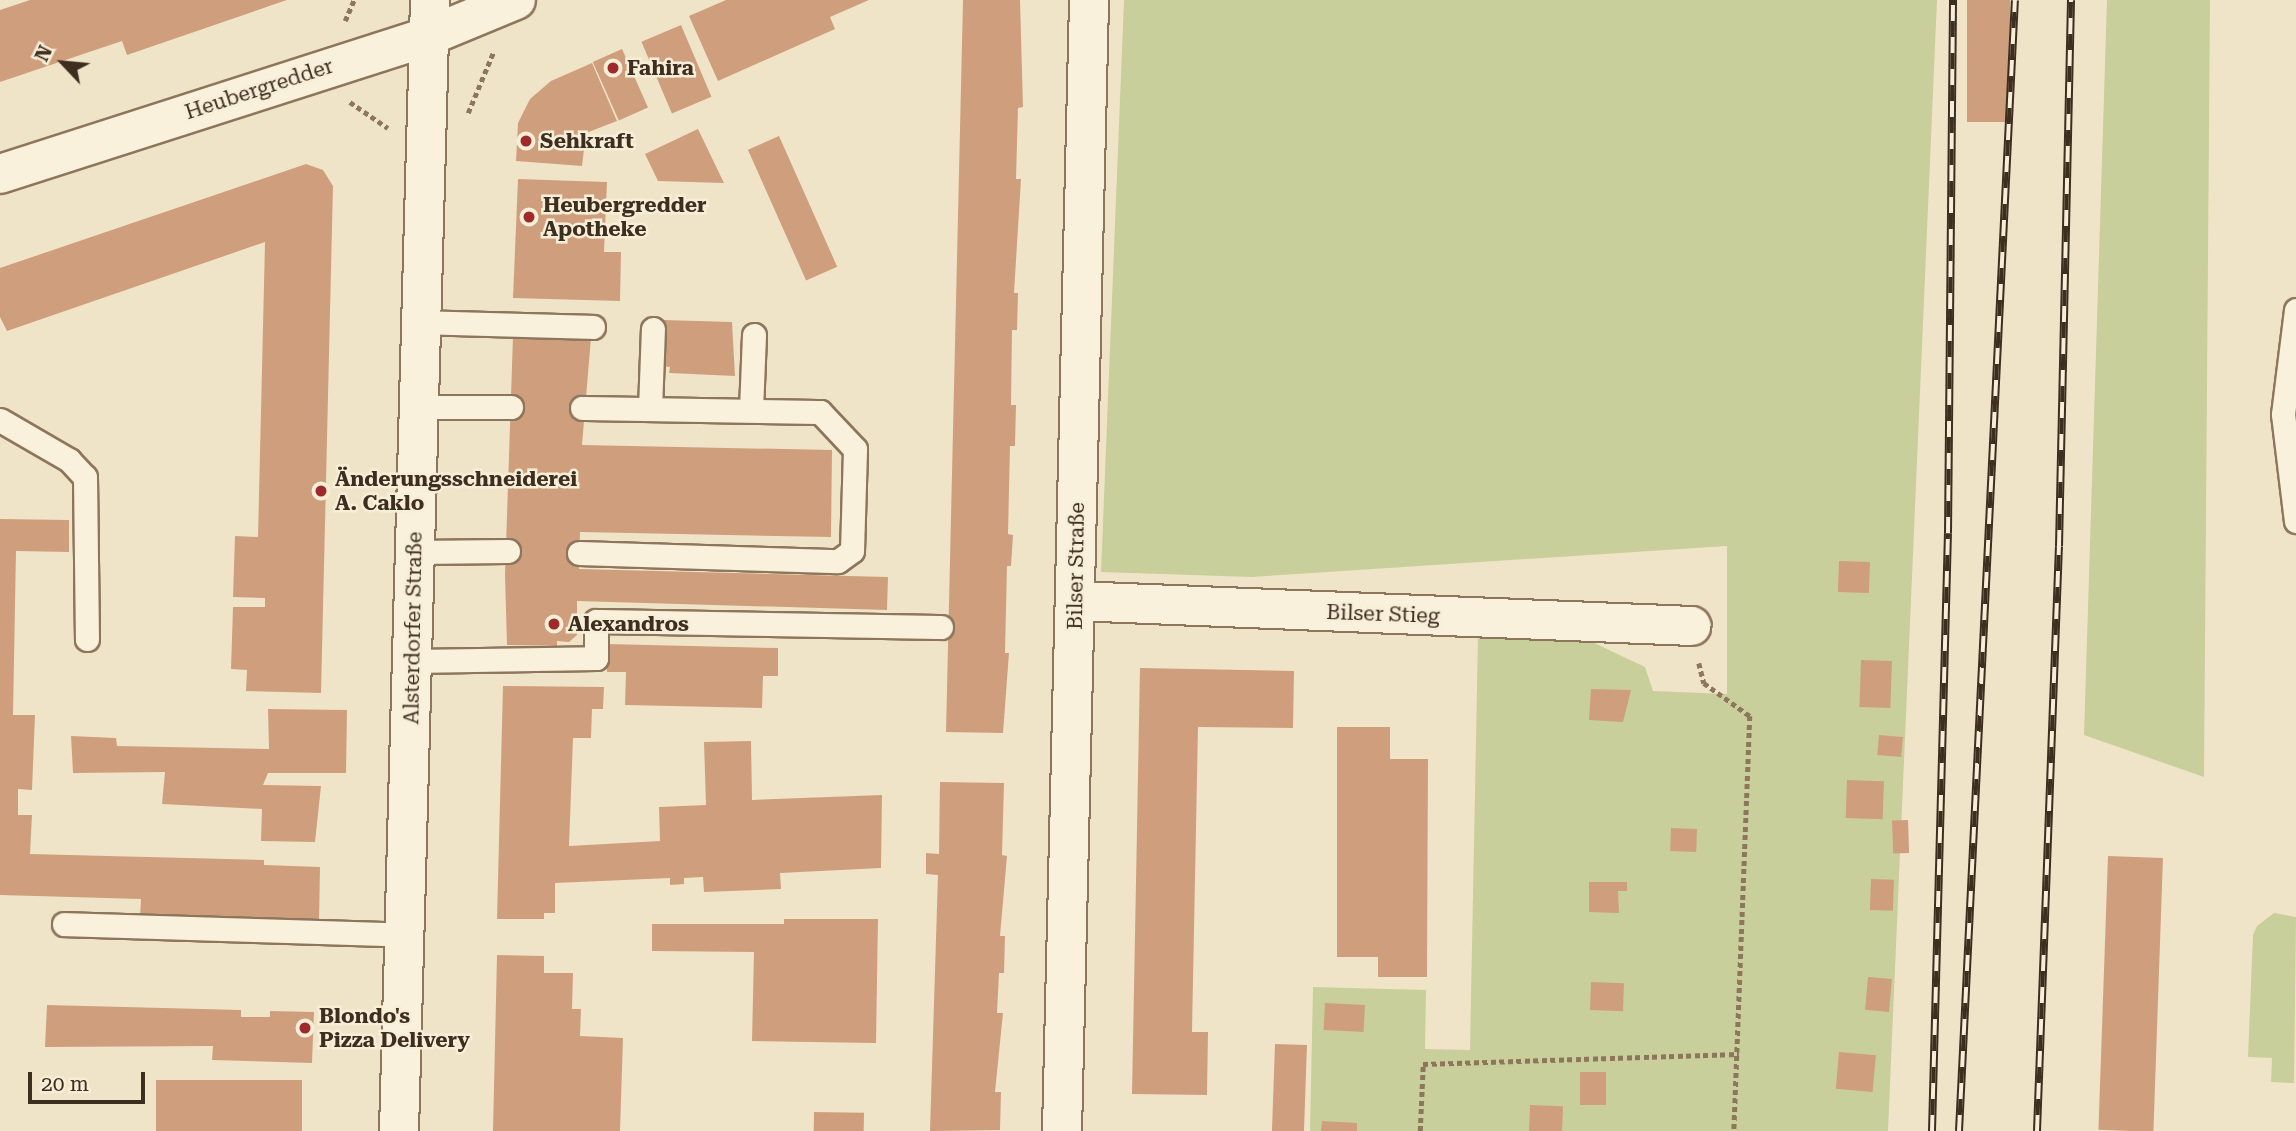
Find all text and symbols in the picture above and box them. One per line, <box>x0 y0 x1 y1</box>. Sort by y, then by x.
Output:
north arrow <box>28 28 98 98</box>
text: N <box>30 42 57 65</box>
street label: Heubergredder <box>182 53 336 125</box>
place label: Fahira <box>627 55 694 81</box>
marker: Fahira <box>605 60 621 76</box>
place label: Sehkraft <box>540 128 634 154</box>
marker: Sehkraft <box>518 133 534 149</box>
place label: Heubergredder Apotheke <box>543 192 707 242</box>
marker: Heubergredder Apotheke <box>521 209 537 225</box>
place label: Änderungsschneiderei A. Caklo <box>335 466 577 516</box>
marker: Änderungsschneiderei A. Caklo <box>313 483 329 499</box>
street label: Bilser Straße <box>1062 502 1090 630</box>
street label: Alsterdorfer Straße <box>399 531 427 725</box>
street label: Bilser Stieg <box>1326 599 1440 629</box>
place label: Alexandros <box>568 611 689 637</box>
marker: Alexandros <box>546 616 562 632</box>
place label: Blondo's Pizza Delivery <box>319 1003 470 1053</box>
marker: Blondo's Pizza Delivery <box>297 1020 313 1036</box>
scale bar <box>32 1058 149 1102</box>
text: 20 m <box>41 1072 89 1096</box>

